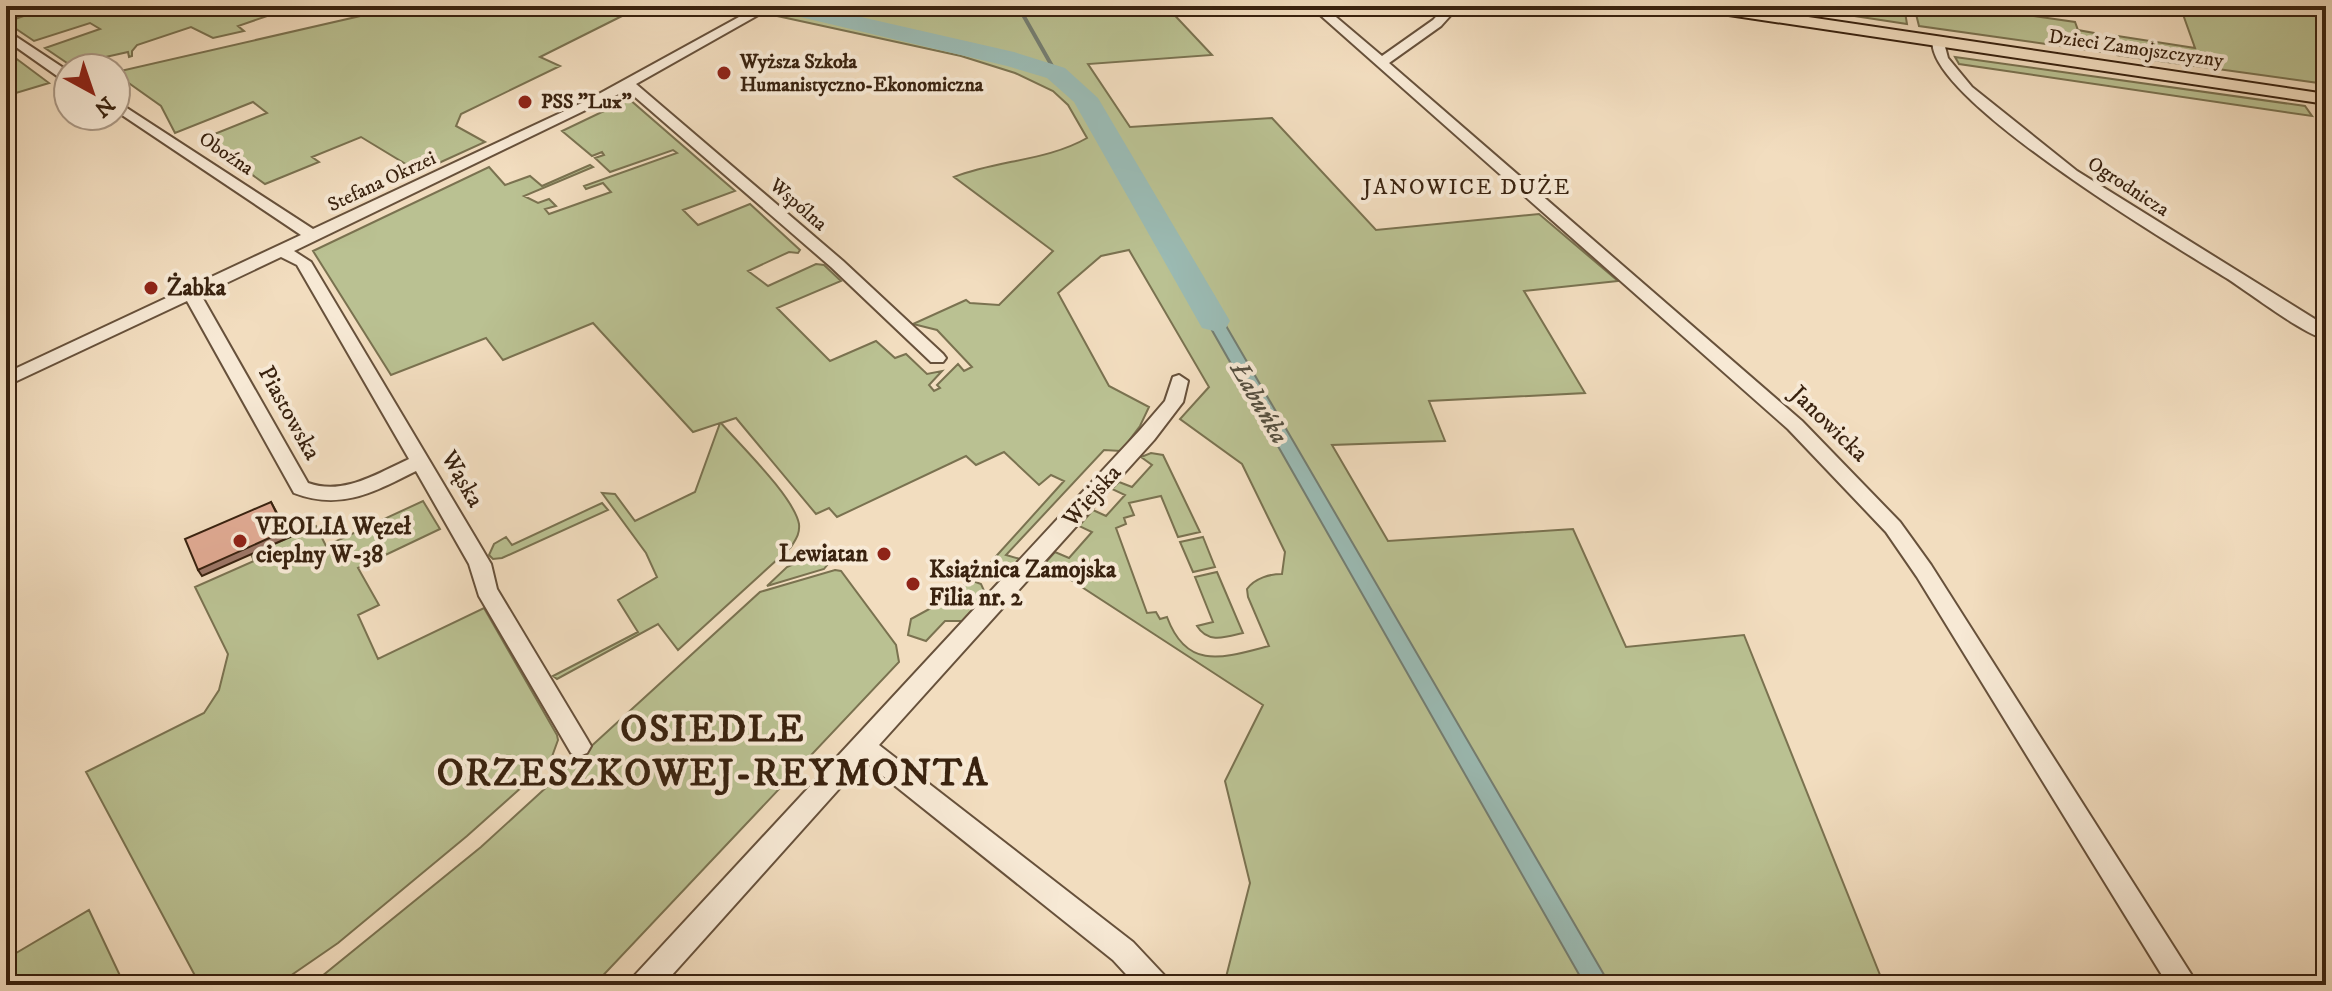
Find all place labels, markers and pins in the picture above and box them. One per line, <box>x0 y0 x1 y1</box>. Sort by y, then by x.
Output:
place label: Wyższa Szkoła Humanistyczno-Ekonomiczna <box>739 50 984 98</box>
marker: Wyższa Szkoła Humanistyczno-Ekonomiczna <box>715 64 733 82</box>
place label: PSS "Lux" <box>541 90 632 115</box>
marker: PSS "Lux" <box>516 93 534 111</box>
place label: Żabka <box>167 272 227 303</box>
marker: Żabka <box>142 279 160 297</box>
place label: VEOLIA Węzeł cieplny W-38 <box>255 512 412 570</box>
marker: VEOLIA Węzeł cieplny W-38 <box>231 532 249 550</box>
place label: Lewiatan <box>779 539 868 569</box>
marker: Lewiatan <box>875 545 893 563</box>
place label: Książnica Zamojska Filia nr. 2 <box>929 555 1117 613</box>
marker: Książnica Zamojska Filia nr. 2 <box>904 575 922 593</box>

